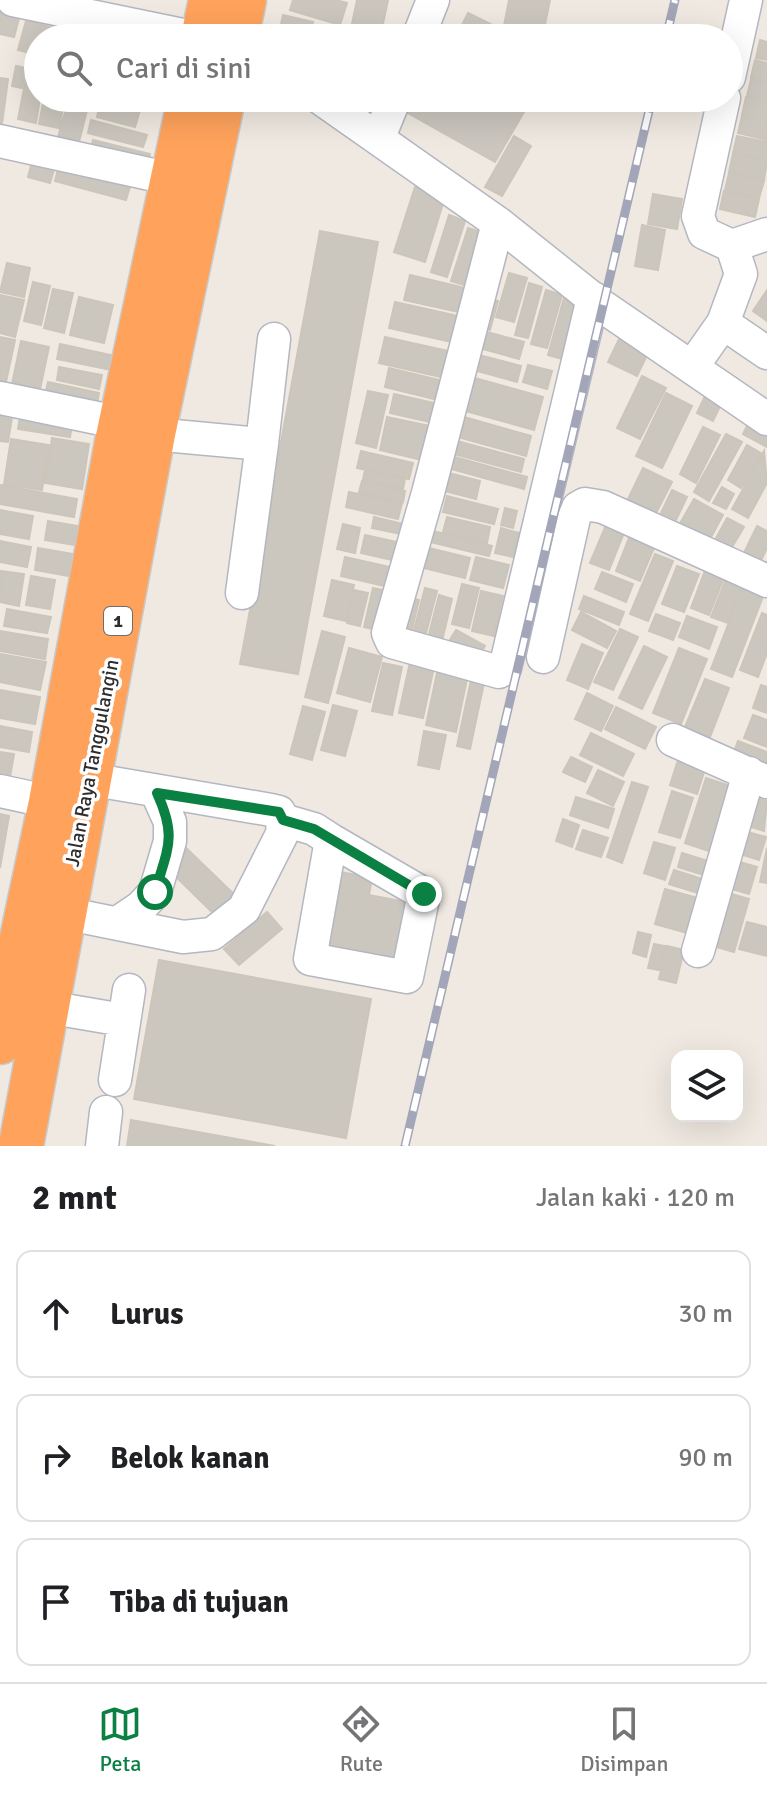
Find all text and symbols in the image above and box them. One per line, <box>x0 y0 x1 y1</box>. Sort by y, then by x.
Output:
search box <box>24 24 743 112</box>
icon: search <box>52 46 96 90</box>
text: Cari di sini <box>116 50 252 87</box>
road number: 1 <box>104 607 132 635</box>
street label: Jalan Raya Tanggulangin <box>60 657 124 869</box>
route start <box>137 874 173 910</box>
route end <box>406 876 442 912</box>
map controls <box>671 1050 743 1122</box>
button: layers <box>671 1050 743 1122</box>
text: 2 mnt <box>32 1177 117 1219</box>
text: Jalan kaki · 120 m <box>536 1182 735 1214</box>
icon: ahead <box>34 1292 78 1336</box>
text: Lurus <box>110 1296 184 1333</box>
text: 30 m <box>678 1298 733 1330</box>
icon: right <box>34 1436 78 1480</box>
text: Belok kanan <box>110 1440 270 1477</box>
text: 90 m <box>678 1442 733 1474</box>
icon: arrive <box>34 1580 78 1624</box>
text: Tiba di tujuan <box>110 1584 289 1621</box>
tab: Peta <box>98 1702 142 1777</box>
tab: Rute <box>339 1702 383 1777</box>
tab: Disimpan <box>580 1702 669 1777</box>

